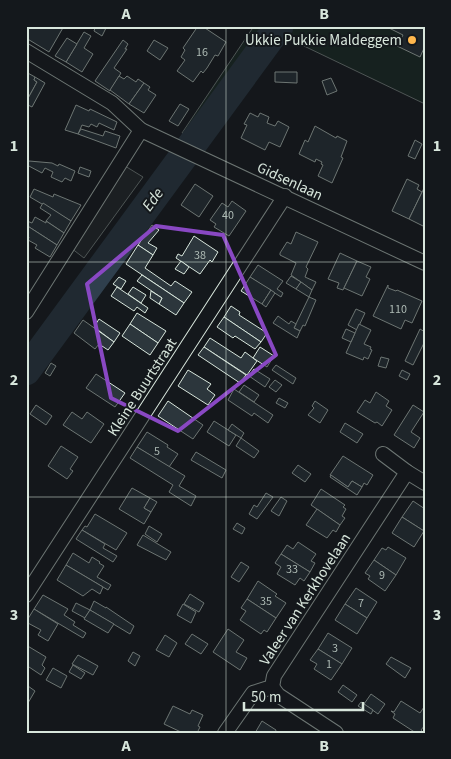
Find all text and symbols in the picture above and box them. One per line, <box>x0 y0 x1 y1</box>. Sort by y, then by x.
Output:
text: A <box>120 3 131 25</box>
text: B <box>319 3 329 25</box>
place label: Ukkie Pukkie Maldeggem <box>245 30 402 51</box>
marker: Ukkie Pukkie Maldeggem <box>406 34 418 46</box>
house number: 16 <box>196 44 208 61</box>
text: 1 <box>10 135 18 157</box>
text: 1 <box>433 135 441 157</box>
street label: Gidsenlaan <box>253 157 326 206</box>
water label: Ede <box>137 183 169 216</box>
house number: 40 <box>222 207 234 224</box>
house number: 38 <box>194 247 206 264</box>
house number: 110 <box>389 301 407 318</box>
street label: Kleine Buurtstraat <box>103 334 182 441</box>
text: 2 <box>10 369 18 391</box>
text: 2 <box>433 369 441 391</box>
house number: 5 <box>154 443 160 460</box>
street label: Valeer van Kerkhovelaan <box>255 529 356 669</box>
house number: 33 <box>286 561 298 578</box>
house number: 9 <box>379 567 385 584</box>
house number: 35 <box>260 593 272 610</box>
house number: 7 <box>358 595 364 612</box>
text: 3 <box>10 604 18 626</box>
text: 3 <box>433 604 441 626</box>
house number: 3 <box>332 640 338 657</box>
house number: 1 <box>326 656 332 673</box>
scale bar <box>244 679 362 711</box>
text: 50 m <box>251 687 281 708</box>
text: A <box>120 735 131 757</box>
text: B <box>319 735 329 757</box>

